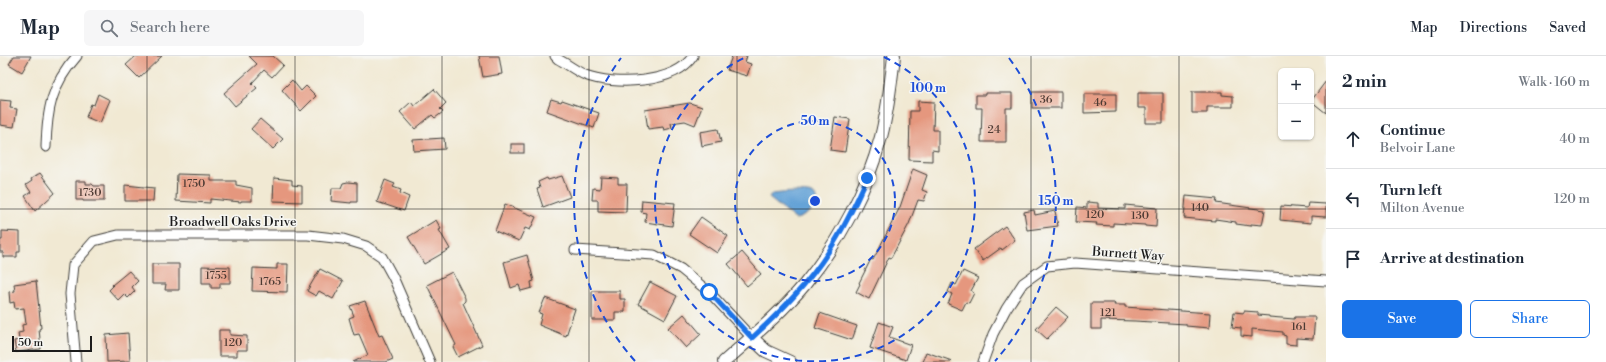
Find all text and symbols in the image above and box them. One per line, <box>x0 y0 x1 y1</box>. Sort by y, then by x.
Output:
search box <box>84 10 364 46</box>
text: Map <box>20 16 60 40</box>
icon: search <box>98 17 120 39</box>
text: Search here <box>130 18 210 37</box>
text: Map <box>1410 19 1438 37</box>
text: Directions <box>1460 19 1527 37</box>
text: Saved <box>1549 19 1586 37</box>
map controls <box>1278 68 1314 140</box>
button: + <box>1278 68 1314 104</box>
text: 2 min <box>1342 71 1387 93</box>
text: Walk · 160 m <box>1519 74 1590 90</box>
text: 100 m <box>910 81 946 96</box>
house number: 36 <box>1040 93 1053 107</box>
house number: 46 <box>1093 96 1107 110</box>
button: − <box>1278 104 1314 140</box>
text: 50 m <box>800 114 830 129</box>
text: Continue <box>1380 121 1445 140</box>
house number: 24 <box>988 123 1001 137</box>
icon: ahead <box>1342 128 1364 150</box>
text: 40 m <box>1560 131 1590 147</box>
text: Belvoir Lane <box>1380 140 1455 156</box>
route end <box>858 169 876 187</box>
house number: 1750 <box>183 177 205 191</box>
text: Turn left <box>1380 181 1442 200</box>
house number: 1730 <box>79 186 102 200</box>
icon: left <box>1342 188 1364 210</box>
text: 120 m <box>1554 191 1590 207</box>
centre of rings <box>808 194 822 208</box>
text: 150 m <box>1039 194 1073 209</box>
text: Milton Avenue <box>1380 200 1465 216</box>
house number: 140 <box>1191 201 1209 215</box>
house number: 120 <box>1086 208 1104 222</box>
house number: 130 <box>1131 209 1149 223</box>
street label: Broadwell Oaks Drive <box>168 214 297 230</box>
street label: Burnett Way <box>1090 243 1165 265</box>
icon: arrive <box>1342 248 1364 270</box>
text: Arrive at destination <box>1380 249 1524 268</box>
house number: 1755 <box>205 269 227 283</box>
house number: 1765 <box>259 275 281 289</box>
route start <box>700 283 718 301</box>
button: Save <box>1342 300 1462 338</box>
button: Share <box>1470 300 1590 338</box>
house number: 121 <box>1100 306 1116 320</box>
house number: 161 <box>1291 320 1307 334</box>
scale bar <box>12 334 92 353</box>
text: 50 m <box>18 336 43 350</box>
house number: 120 <box>224 336 242 350</box>

